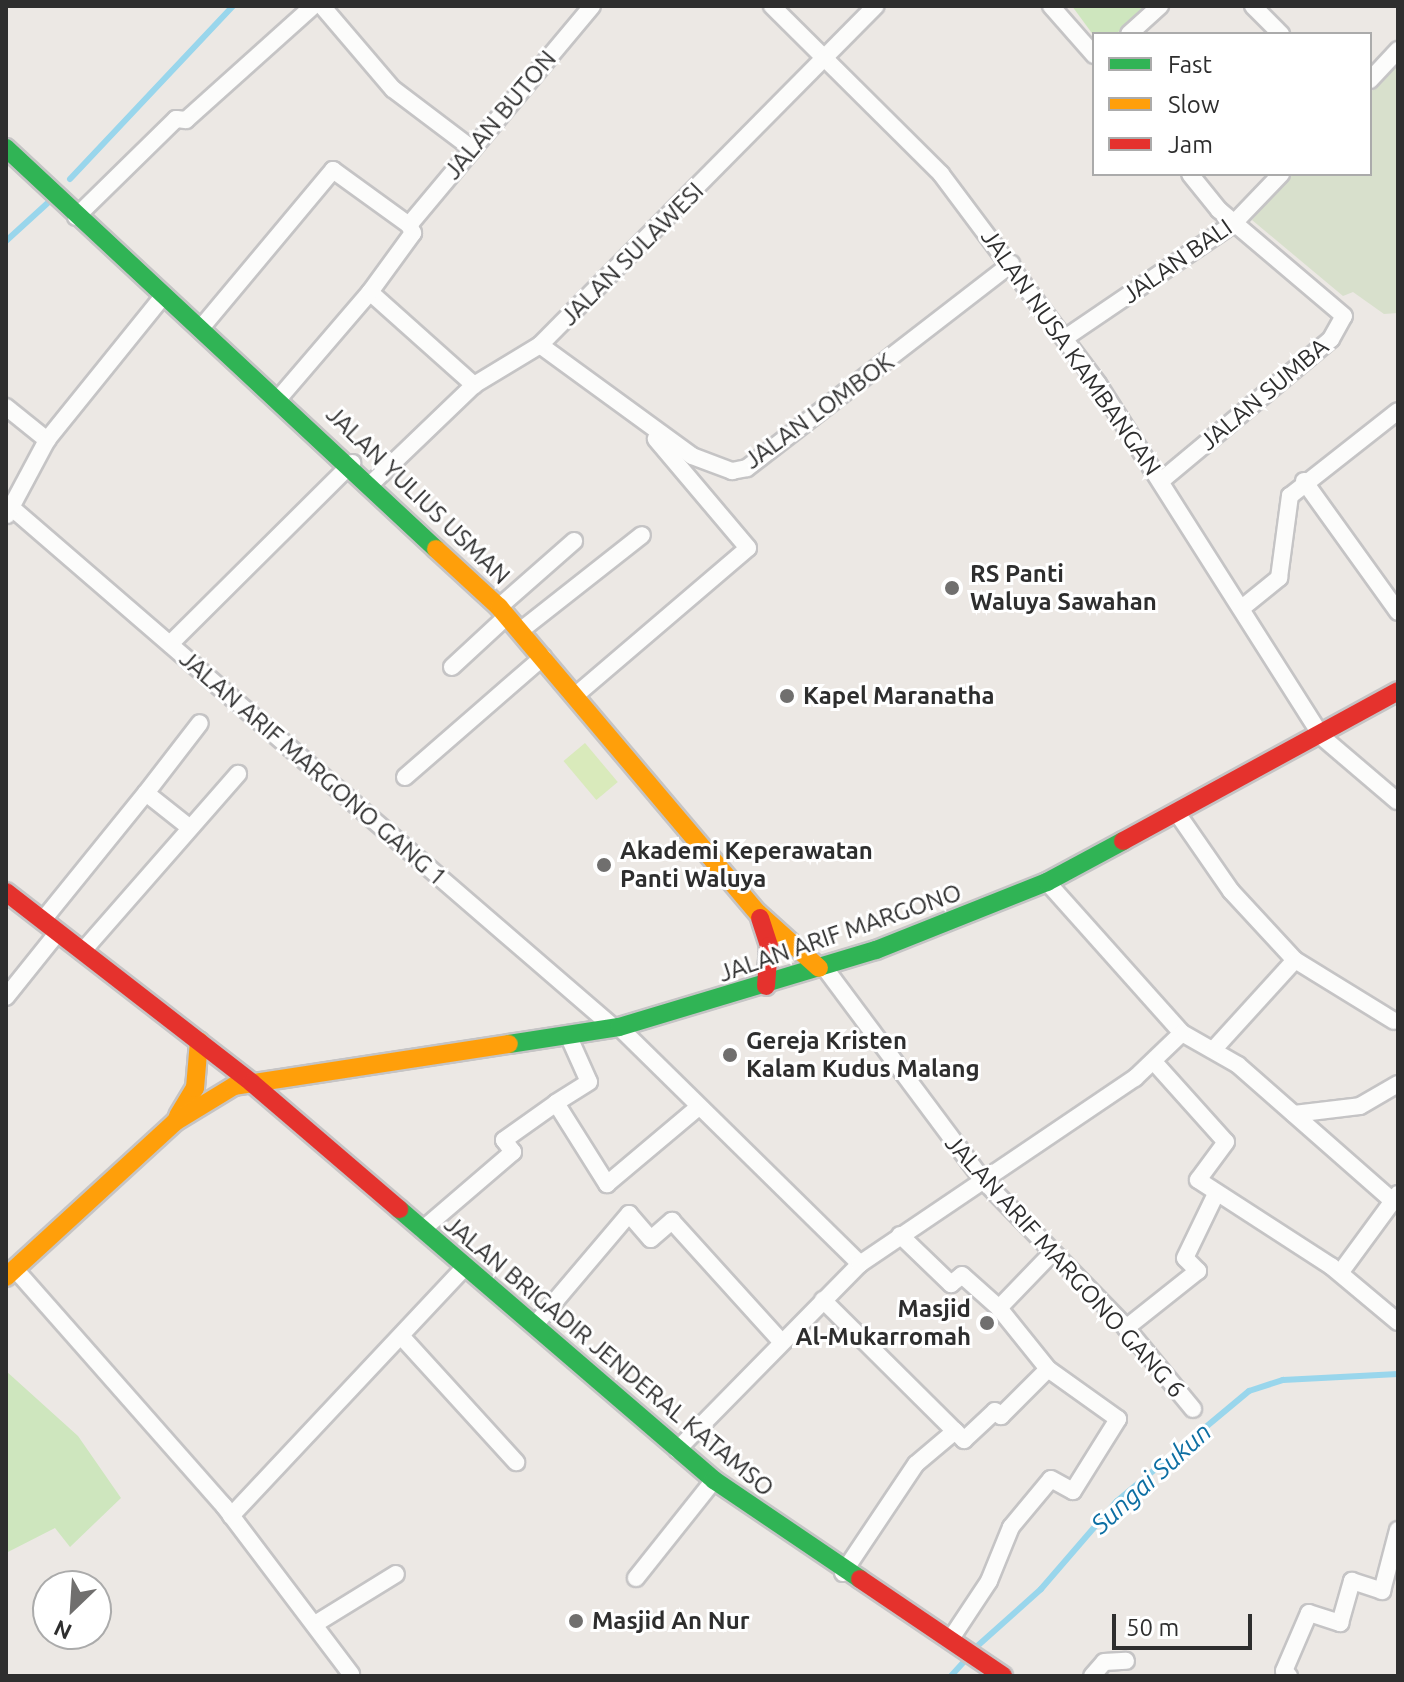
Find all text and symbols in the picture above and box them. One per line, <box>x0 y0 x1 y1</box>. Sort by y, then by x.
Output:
legend <box>1092 32 1372 176</box>
street label: JALAN BUTON <box>438 45 562 185</box>
text: Fast <box>1168 51 1212 78</box>
text: Slow <box>1168 91 1220 118</box>
text: Jam <box>1168 131 1213 158</box>
street label: JALAN SULAWESI <box>555 177 709 331</box>
street label: JALAN BALI <box>1116 213 1238 309</box>
street label: JALAN NUSA KAMBANGAN <box>975 223 1167 481</box>
street label: JALAN SUMBA <box>1194 332 1334 456</box>
street label: JALAN LOMBOK <box>739 347 899 475</box>
street label: JALAN YULIUS USMAN <box>320 400 516 590</box>
place label: RS Panti Waluya Sawahan <box>970 560 1157 616</box>
marker: RS Panti Waluya Sawahan <box>941 577 963 599</box>
street label: JALAN ARIF MARGONO GANG 1 <box>174 644 452 892</box>
place label: Kapel Maranatha <box>803 682 995 710</box>
marker: Kapel Maranatha <box>778 687 796 705</box>
place label: Akademi Keperawatan Panti Waluya <box>620 837 873 893</box>
marker: Akademi Keperawatan Panti Waluya <box>595 856 613 874</box>
street label: JALAN ARIF MARGONO <box>715 878 965 988</box>
place label: Gereja Kristen Kalam Kudus Malang <box>746 1027 980 1083</box>
marker: Gereja Kristen Kalam Kudus Malang <box>721 1046 739 1064</box>
street label: JALAN ARIF MARGONO GANG 6 <box>939 1129 1191 1403</box>
street label: JALAN BRIGADIR JENDERAL KATAMSO <box>438 1210 780 1502</box>
place label: Masjid Al-Mukarromah <box>796 1295 971 1351</box>
marker: Masjid Al-Mukarromah <box>978 1314 996 1332</box>
water label: Sungai Sukun <box>1084 1416 1218 1540</box>
north arrow <box>32 1570 112 1650</box>
scale bar <box>1116 1598 1256 1648</box>
place label: Masjid An Nur <box>592 1607 750 1635</box>
marker: Masjid An Nur <box>567 1612 585 1630</box>
text: 50 m <box>1126 1614 1179 1641</box>
text: N <box>50 1616 75 1645</box>

